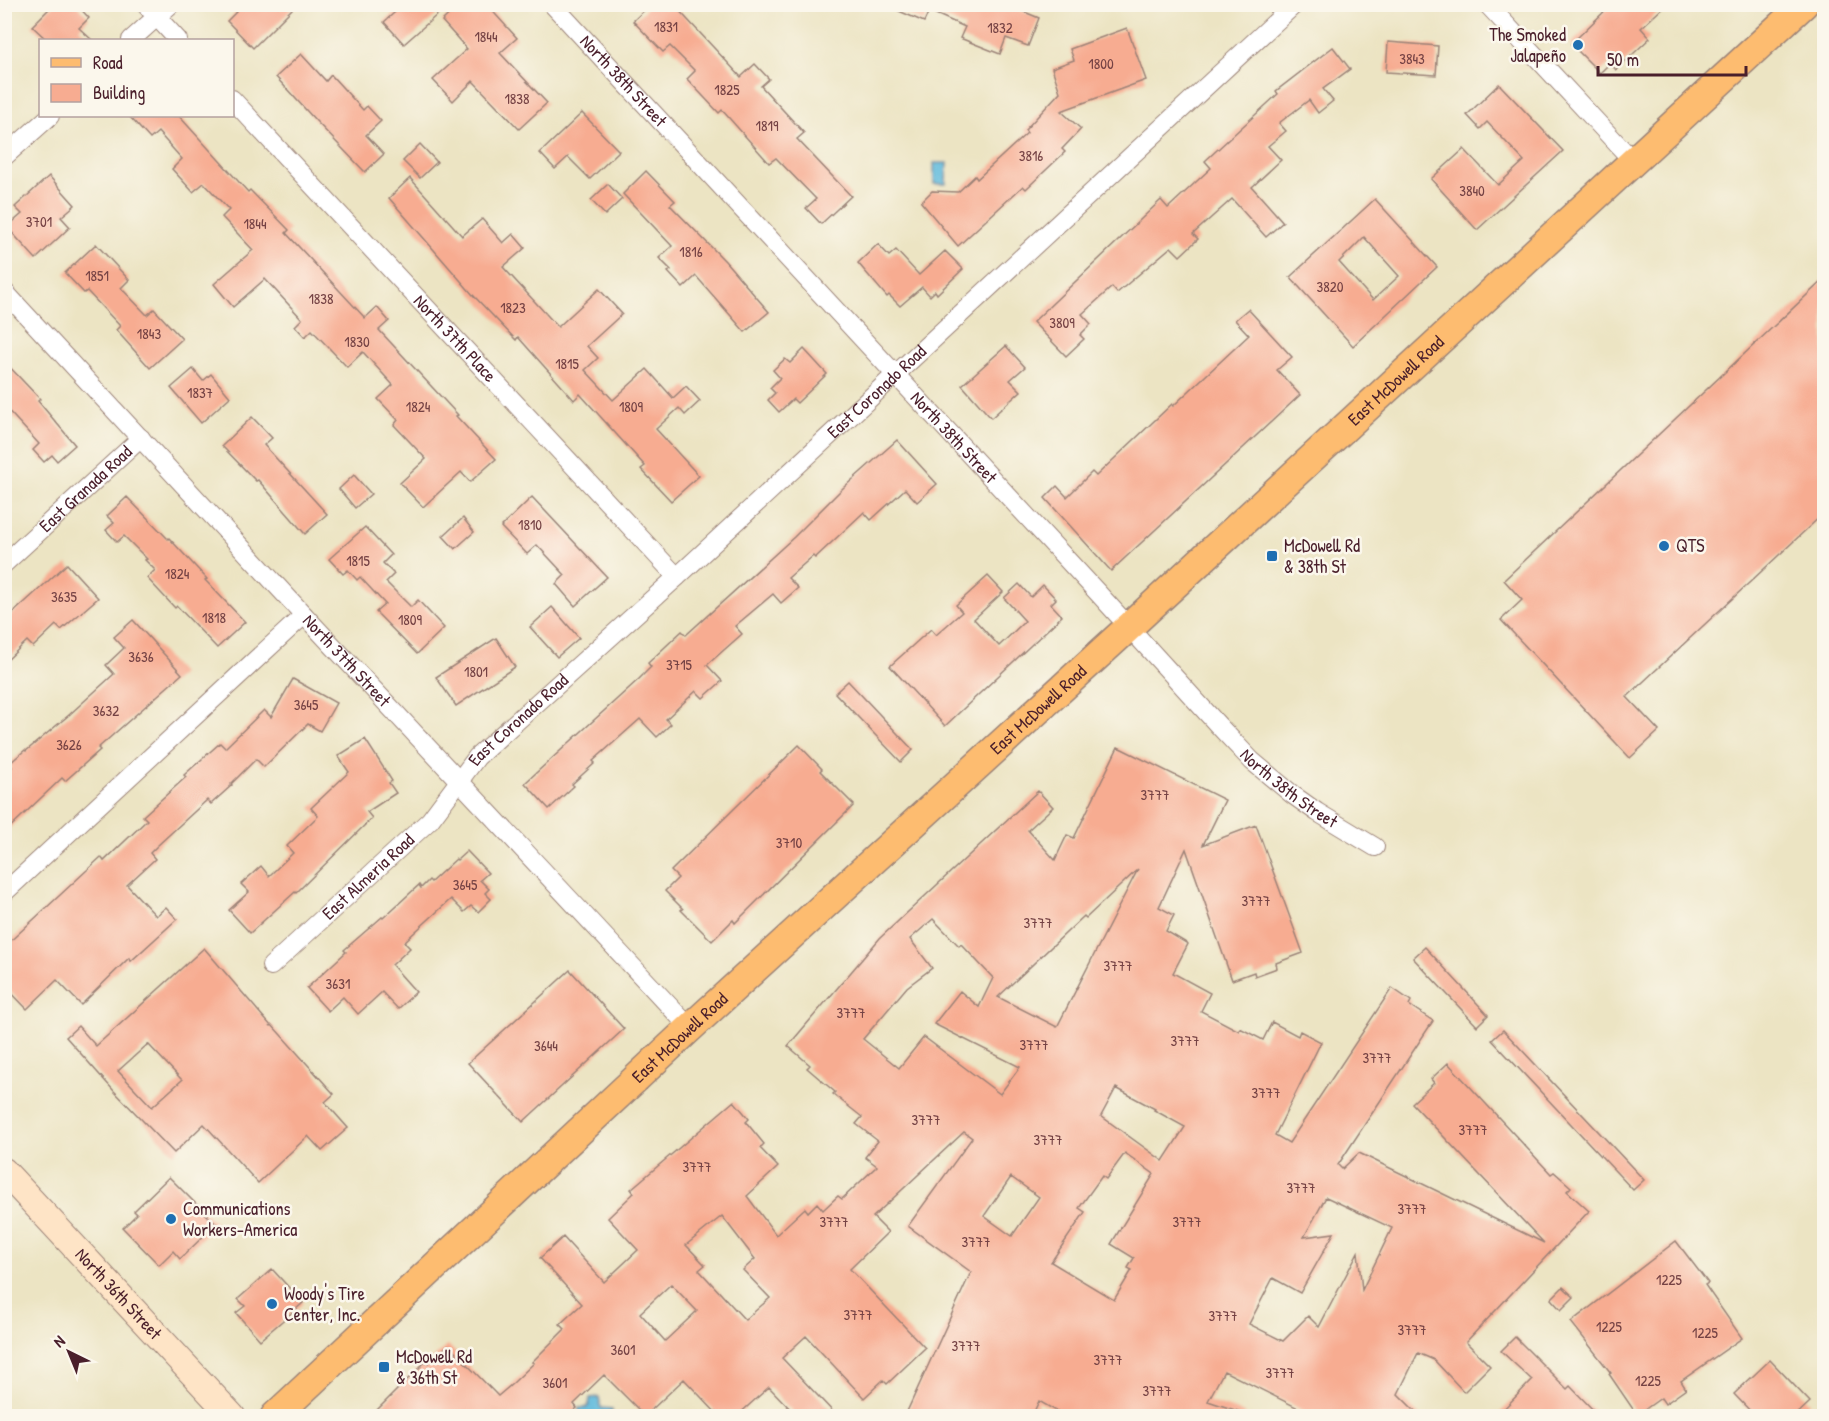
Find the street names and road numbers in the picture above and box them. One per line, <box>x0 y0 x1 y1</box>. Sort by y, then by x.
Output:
street label: North 38th Street <box>575 29 673 133</box>
street label: North 37th Place <box>408 289 502 387</box>
street label: East McDowell Road <box>1342 329 1449 431</box>
street label: East Coronado Road <box>821 339 931 444</box>
street label: North 38th Street <box>905 386 1004 489</box>
street label: East Granada Road <box>33 439 137 538</box>
street label: North 37th Street <box>297 608 397 713</box>
street label: East McDowell Road <box>984 659 1092 760</box>
street label: East Coronado Road <box>462 668 573 770</box>
street label: North 38th Street <box>1235 743 1343 834</box>
street label: East Almeria Road <box>316 828 419 925</box>
street label: East McDowell Road <box>626 987 733 1088</box>
street label: North 36th Street <box>70 1242 168 1345</box>

